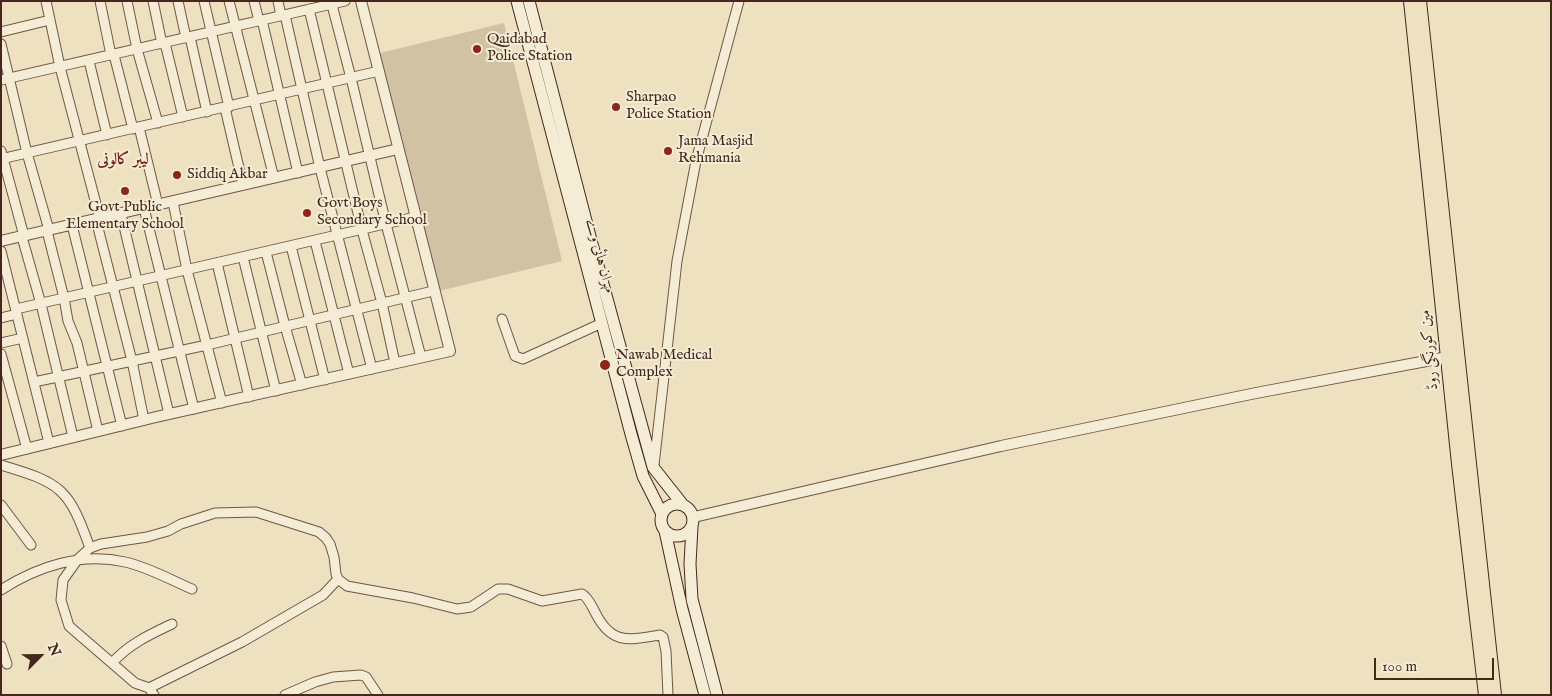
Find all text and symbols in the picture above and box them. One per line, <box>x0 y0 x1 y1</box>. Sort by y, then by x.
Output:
place label: Qaidabad Police Station <box>487 31 572 66</box>
marker: Qaidabad Police Station <box>471 43 483 55</box>
place label: Sharpao Police Station <box>626 89 711 124</box>
marker: Sharpao Police Station <box>610 101 622 113</box>
place label: Jama Masjid Rehmania <box>678 133 753 168</box>
marker: Jama Masjid Rehmania <box>662 145 674 157</box>
district label: لیبر کالونی <box>97 151 149 171</box>
place label: Siddiq Akbar <box>187 166 268 184</box>
marker: Siddiq Akbar <box>171 169 183 181</box>
marker: Govt Public Elementary School <box>119 185 131 197</box>
place label: Govt Boys Secondary School <box>317 195 427 230</box>
place label: Govt Public Elementary School <box>66 199 184 234</box>
marker: Govt Boys Secondary School <box>301 207 313 219</box>
street label: مہران ہائی وے <box>580 217 618 295</box>
street label: مین کورنگی روڈ <box>1417 309 1443 391</box>
place label: Nawab Medical Complex <box>616 347 712 382</box>
marker: Nawab Medical Complex <box>598 358 612 372</box>
north arrow <box>15 631 65 681</box>
text: N <box>43 641 64 659</box>
scale bar <box>1377 648 1497 680</box>
text: 100 m <box>1382 657 1417 676</box>

